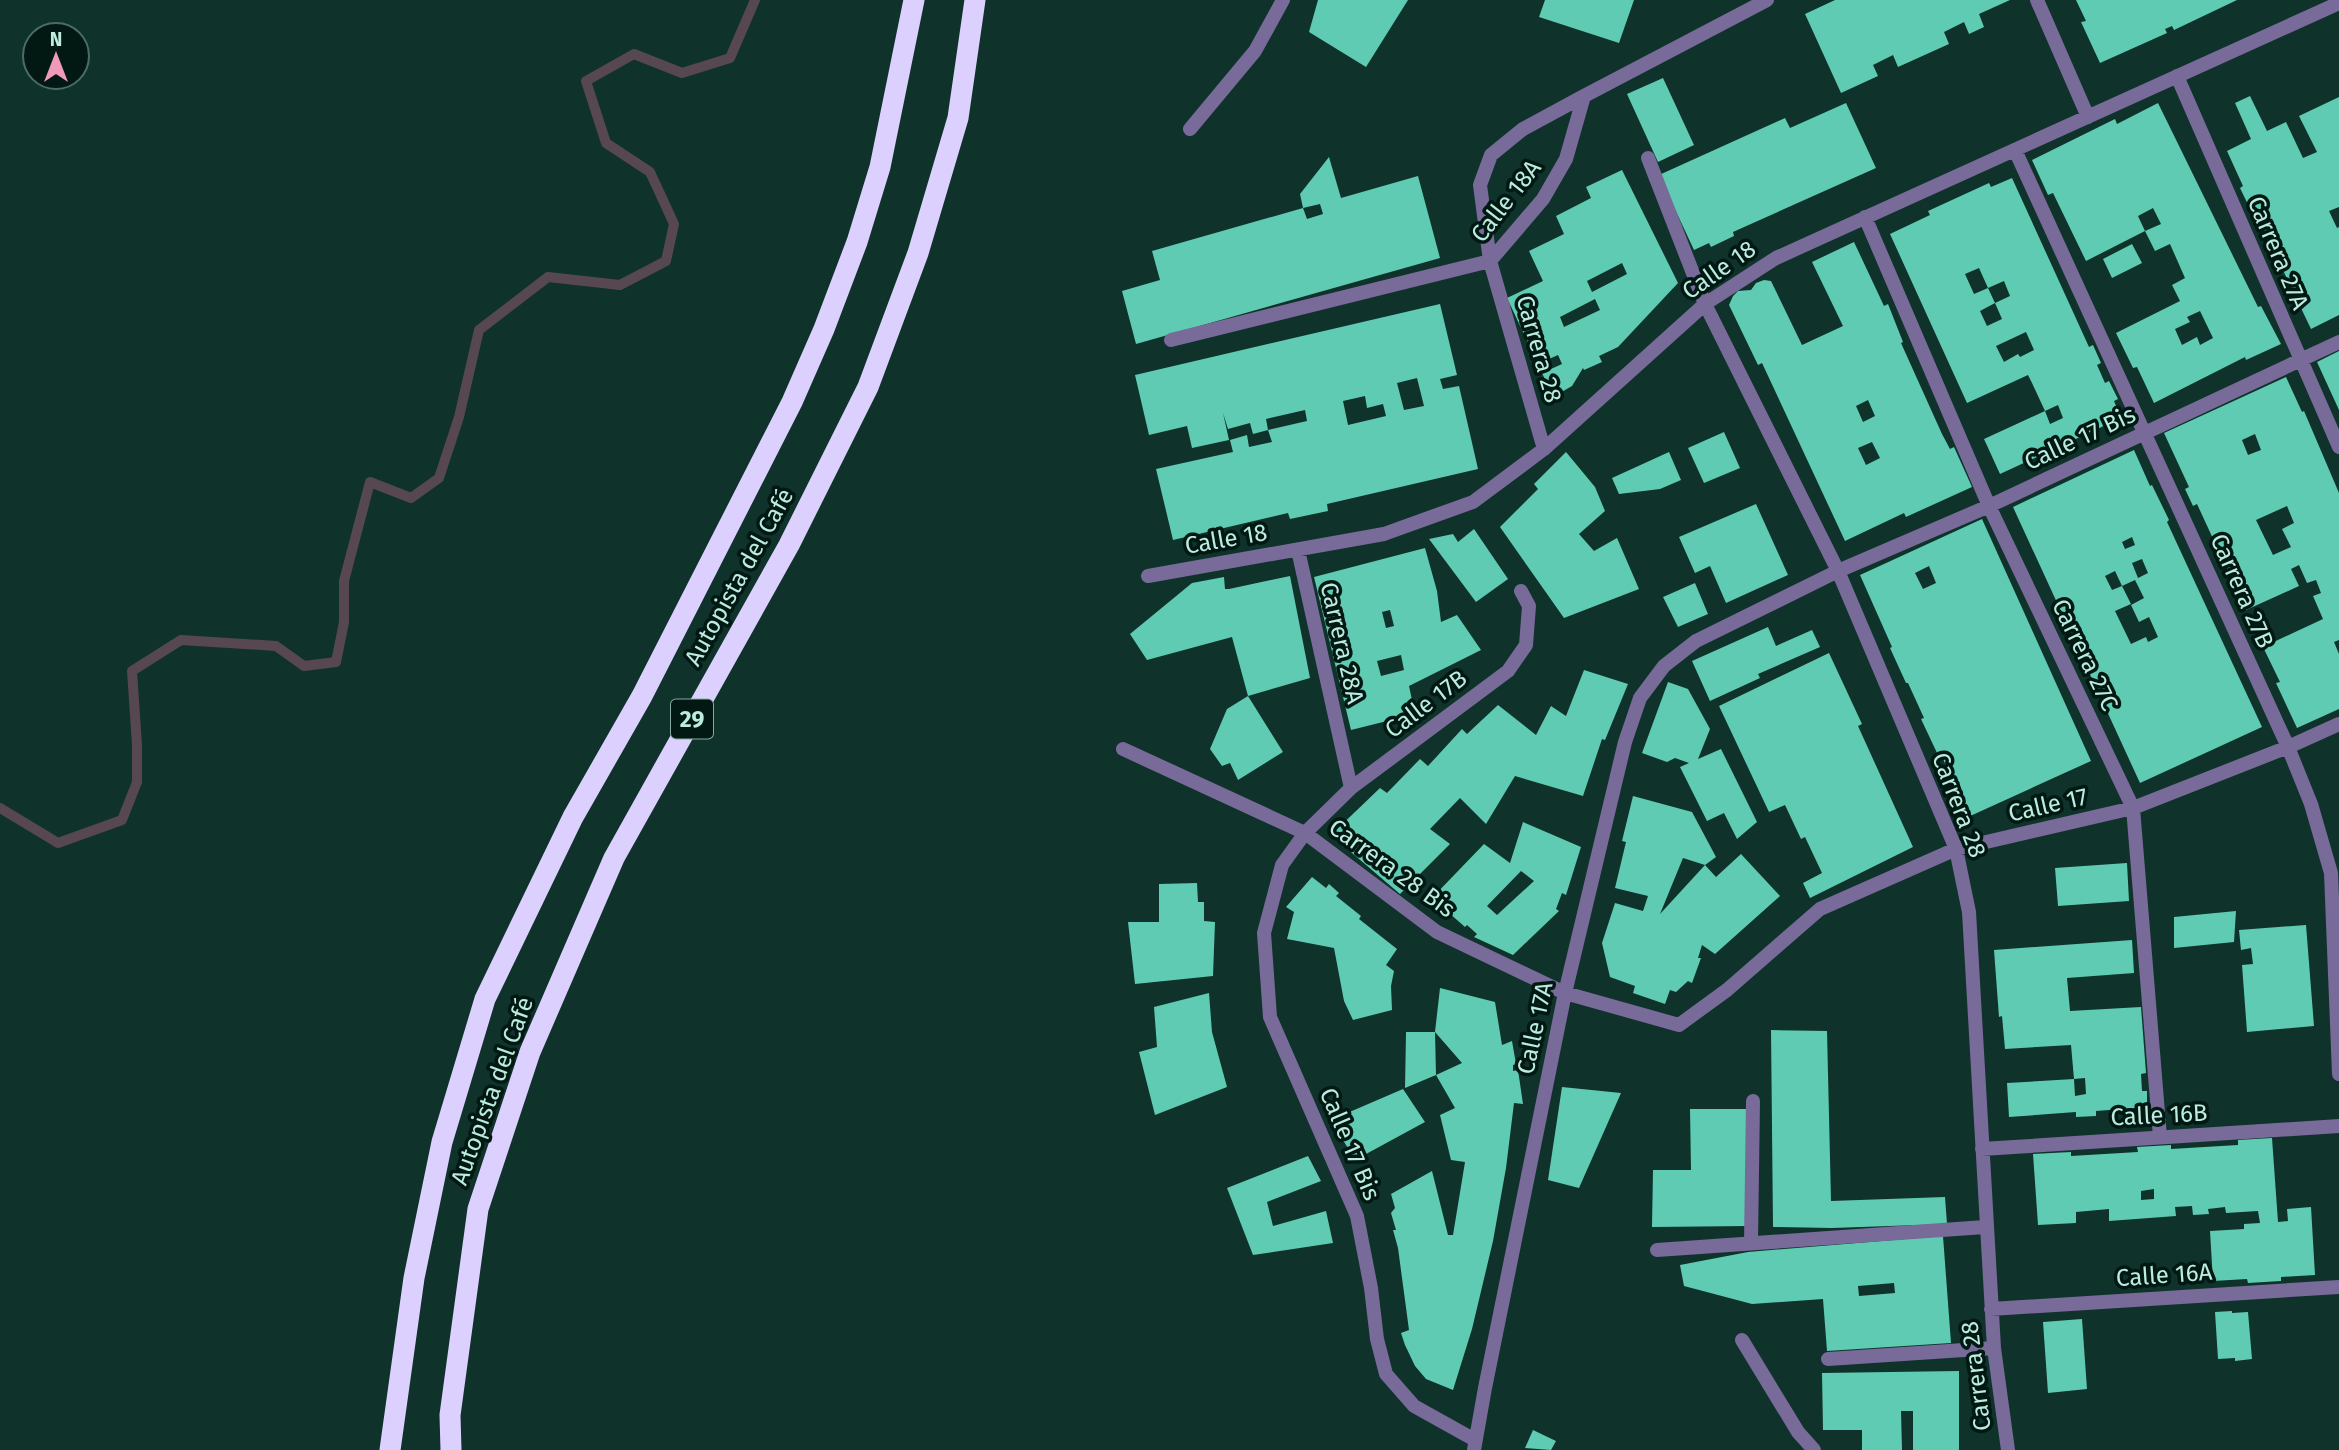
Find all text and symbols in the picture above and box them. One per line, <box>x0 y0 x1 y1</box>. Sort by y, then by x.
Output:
north arrow <box>21 21 91 91</box>
text: N <box>50 28 62 51</box>
street label: Calle 18A <box>1465 154 1547 248</box>
street label: Carrera 27A <box>2242 192 2314 314</box>
street label: Calle 18 <box>1677 235 1761 305</box>
street label: Carrera 28 <box>1510 292 1568 406</box>
street label: Calle 17 Bis <box>2020 400 2140 476</box>
street label: Autopista del Café <box>679 484 799 670</box>
street label: Calle 18 <box>1183 518 1269 560</box>
street label: Carrera 27B <box>2204 530 2280 652</box>
street label: Carrera 28A <box>1314 580 1370 707</box>
street label: Carrera 27C <box>2046 595 2124 715</box>
street label: Calle 17B <box>1380 664 1472 744</box>
road number: 29 <box>671 699 713 738</box>
street label: Carrera 28 <box>1926 749 1992 861</box>
street label: Calle 17 <box>2006 782 2090 828</box>
street label: Carrera 28 Bis <box>1323 813 1461 923</box>
street label: Calle 17A <box>1512 979 1558 1077</box>
street label: Autopista del Café <box>445 993 539 1189</box>
street label: Calle 17 Bis <box>1314 1084 1386 1204</box>
street label: Calle 16B <box>2110 1098 2208 1132</box>
street label: Calle 16A <box>2115 1258 2213 1292</box>
street label: Carrera 28 <box>1955 1320 1997 1432</box>

